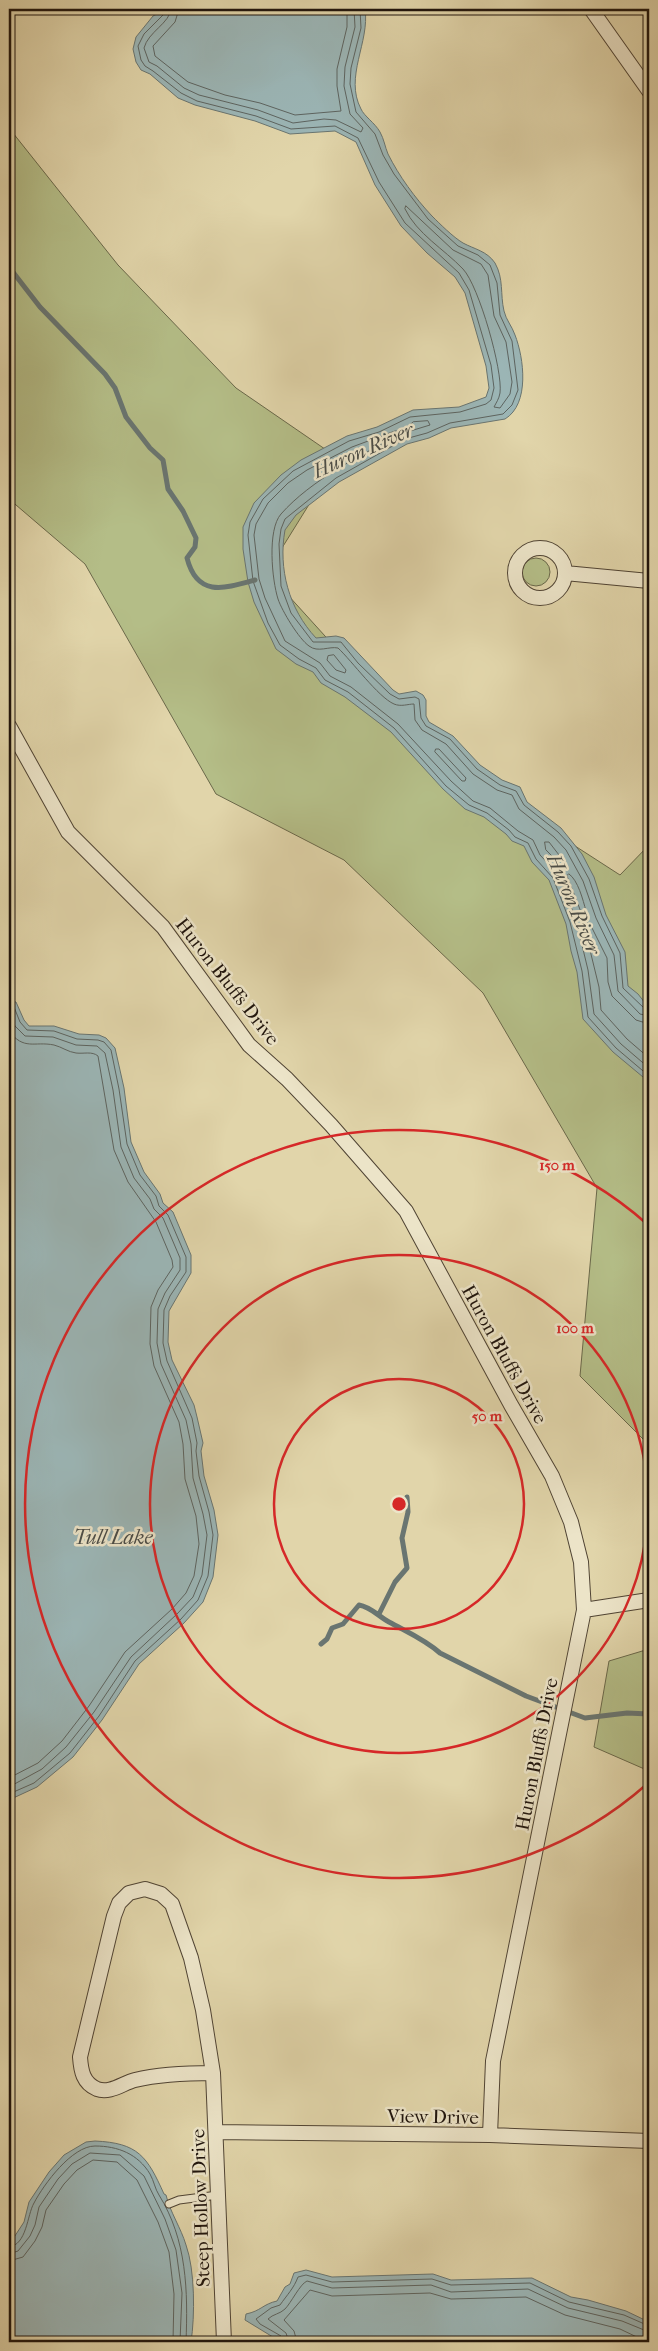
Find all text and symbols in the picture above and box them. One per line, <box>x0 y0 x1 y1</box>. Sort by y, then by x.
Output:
water label: Huron River <box>309 417 419 483</box>
water label: Huron River <box>542 849 606 960</box>
street label: Huron Bluffs Drive <box>171 914 284 1050</box>
text: 150 m <box>539 1156 575 1174</box>
street label: Huron Bluffs Drive <box>457 1281 551 1428</box>
text: 100 m <box>556 1319 594 1337</box>
text: 50 m <box>472 1407 503 1425</box>
centre of rings <box>390 1495 408 1513</box>
water label: Tull Lake <box>73 1526 153 1549</box>
street label: Huron Bluffs Drive <box>511 1676 563 1832</box>
street label: View Drive <box>386 2105 479 2129</box>
street label: Steep Hollow Drive <box>187 2128 215 2287</box>

